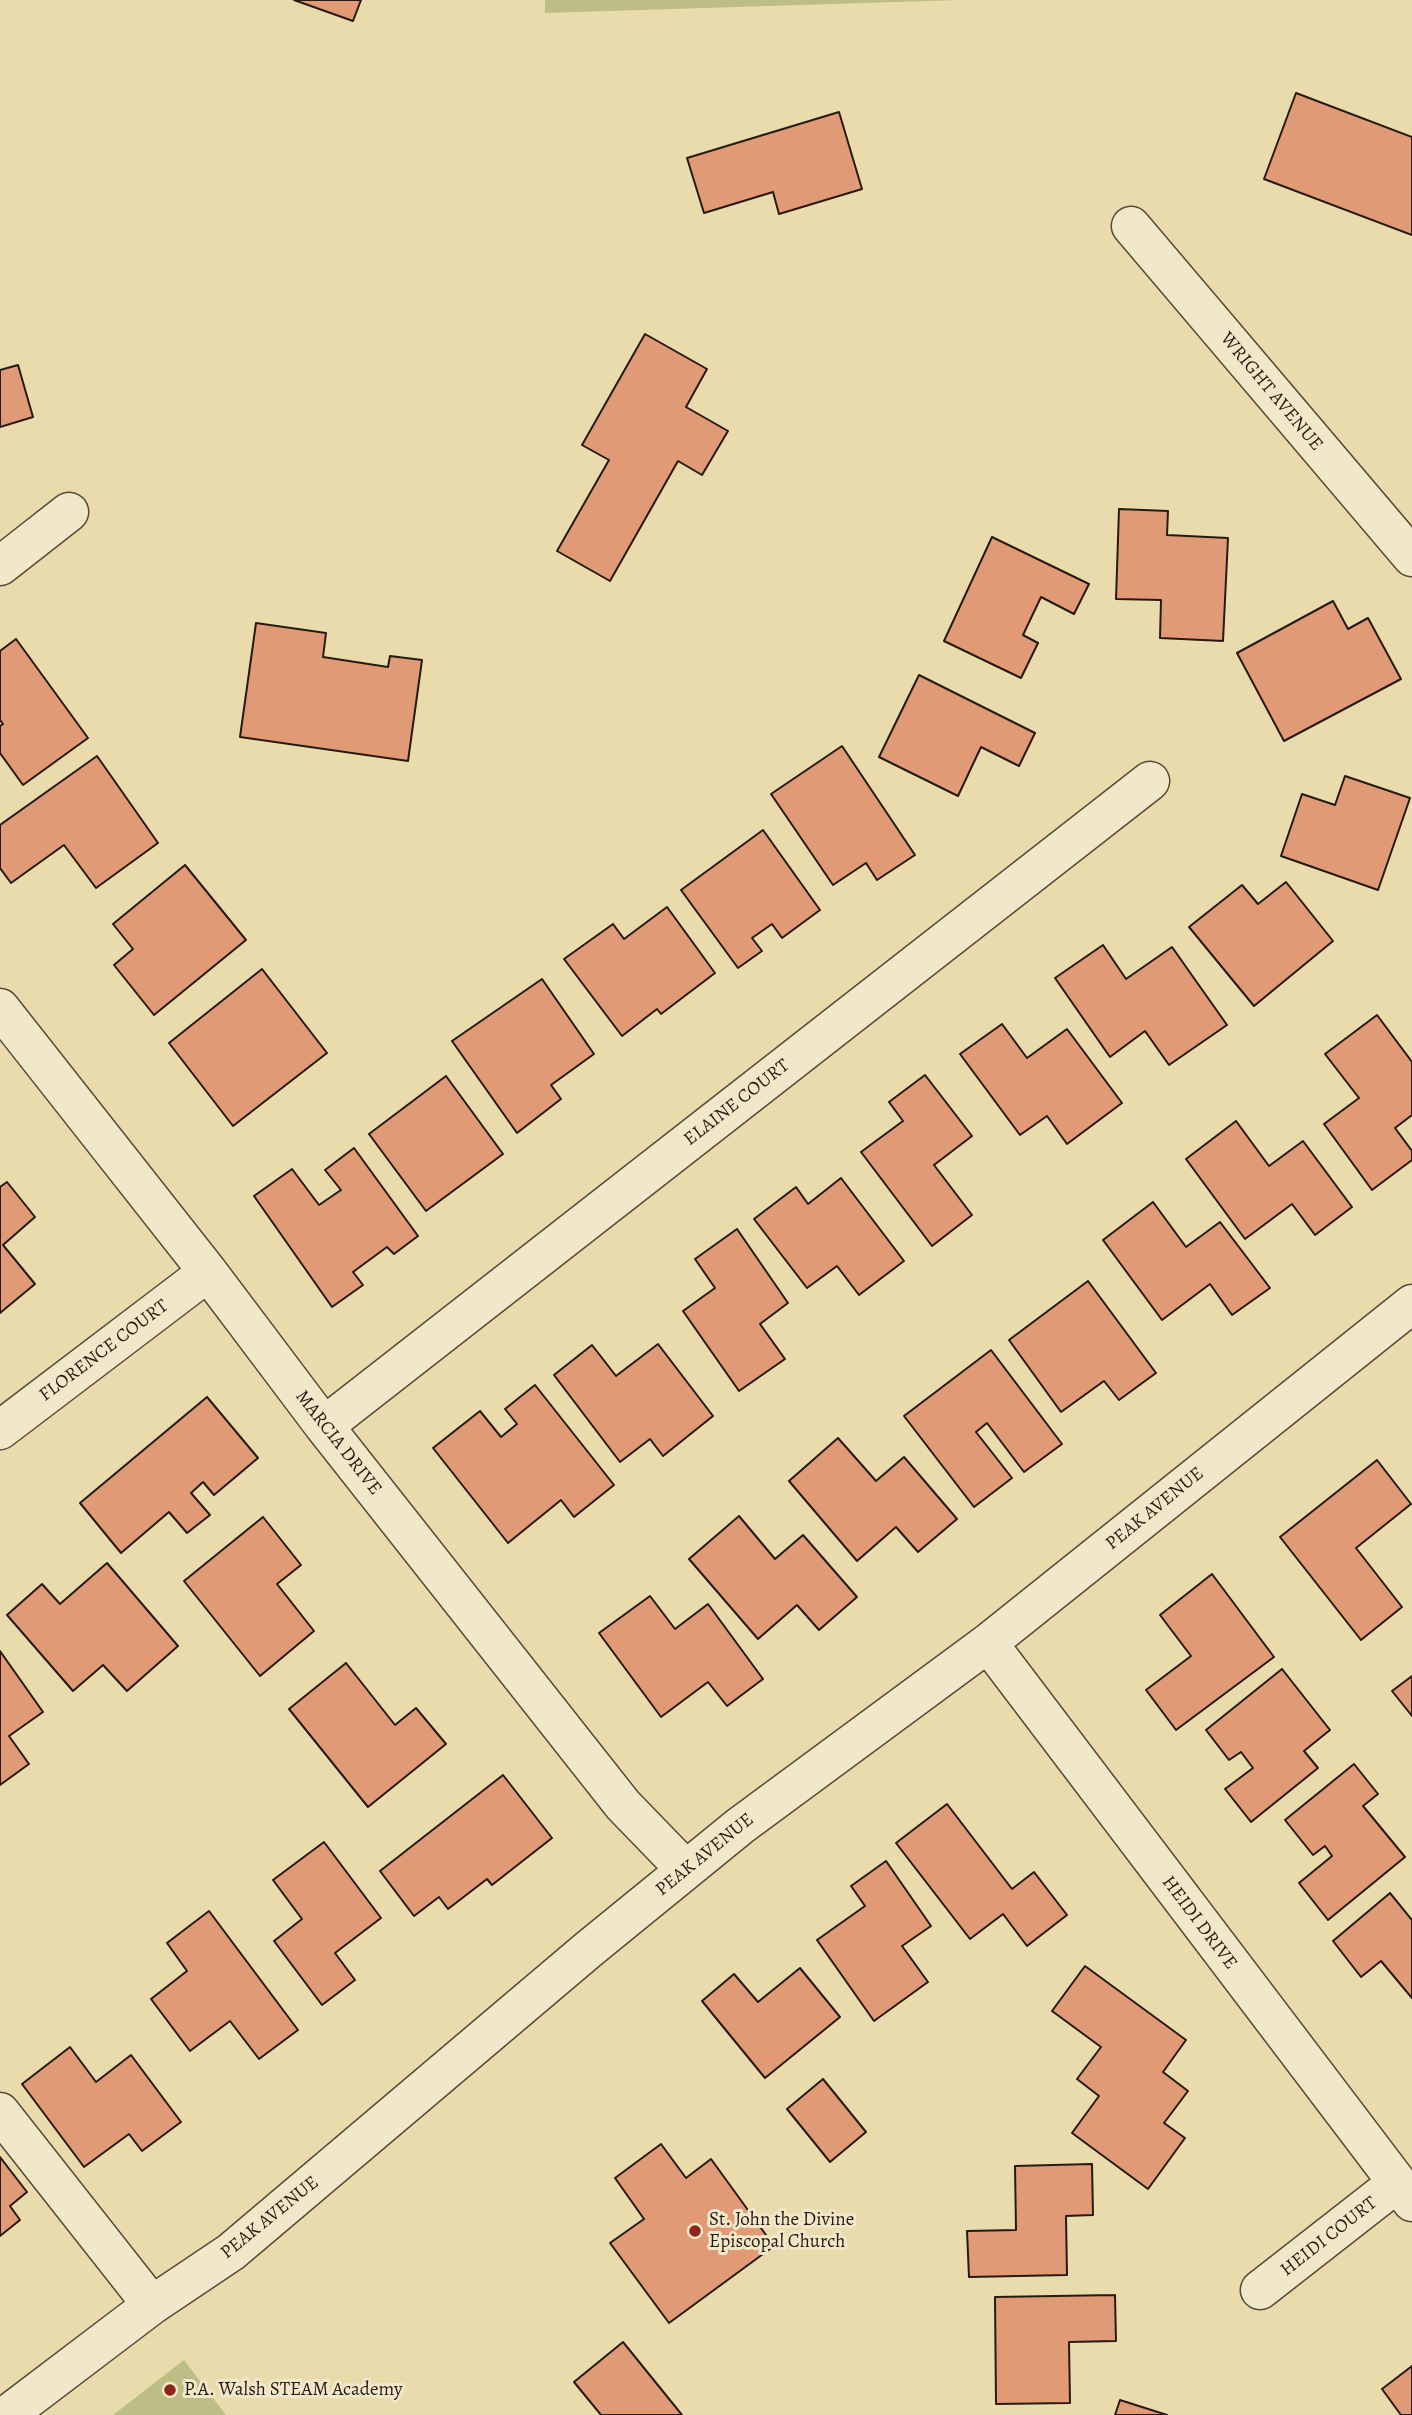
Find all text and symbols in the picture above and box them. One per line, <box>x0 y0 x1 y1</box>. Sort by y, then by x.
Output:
street label: WRIGHT AVENUE <box>1215 328 1327 456</box>
street label: ELAINE COURT <box>680 1055 794 1151</box>
street label: FLORENCE COURT <box>35 1295 173 1407</box>
street label: MARCIA DRIVE <box>290 1386 386 1500</box>
street label: PEAK AVENUE <box>1101 1463 1209 1555</box>
street label: PEAK AVENUE <box>651 1809 759 1901</box>
street label: HEIDI DRIVE <box>1156 1872 1242 1974</box>
street label: PEAK AVENUE <box>216 2172 324 2264</box>
street label: HEIDI COURT <box>1276 2192 1382 2282</box>
place label: St. John the Divine Episcopal Church <box>709 2209 854 2253</box>
marker: St. John the Divine Episcopal Church <box>687 2223 703 2239</box>
place label: P.A. Walsh STEAM Academy <box>184 2379 402 2401</box>
marker: P.A. Walsh STEAM Academy <box>162 2382 178 2398</box>

